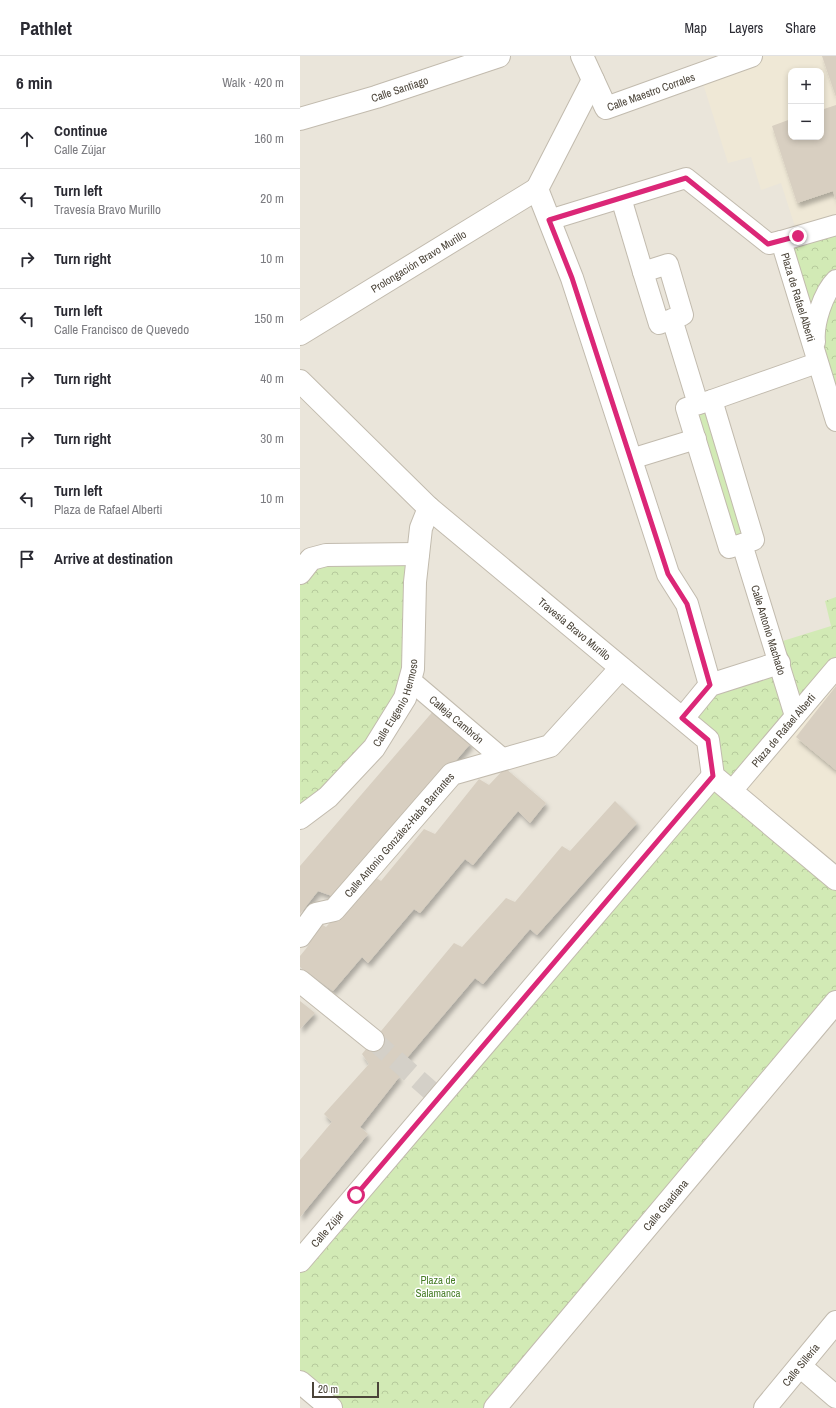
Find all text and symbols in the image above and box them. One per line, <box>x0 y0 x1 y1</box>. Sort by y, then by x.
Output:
text: Pathlet <box>20 15 72 41</box>
text: Map <box>685 19 707 37</box>
text: Layers <box>729 19 763 37</box>
text: Share <box>785 19 816 37</box>
map controls <box>788 68 824 140</box>
button: + <box>788 68 824 104</box>
street label: Calle Maestro Corrales <box>605 70 697 114</box>
text: 6 min <box>16 71 52 94</box>
street label: Calle Santiago <box>369 73 430 105</box>
text: Walk · 420 m <box>222 74 284 91</box>
button: − <box>788 104 824 140</box>
text: Continue <box>54 120 107 141</box>
icon: ahead <box>16 128 38 150</box>
text: 160 m <box>254 130 284 147</box>
text: Calle Zújar <box>54 141 106 158</box>
text: Turn left <box>54 180 102 201</box>
icon: left <box>16 188 38 210</box>
text: 20 m <box>260 190 284 207</box>
text: Travesía Bravo Murillo <box>54 201 161 218</box>
street label: Prolongación Bravo Murillo <box>368 227 469 296</box>
route end <box>789 227 807 245</box>
icon: right <box>16 248 38 270</box>
text: Turn right <box>54 248 111 269</box>
text: 10 m <box>260 250 284 267</box>
street label: Plaza de Rafael Alberti <box>778 251 818 343</box>
text: Turn left <box>54 300 102 321</box>
icon: left <box>16 308 38 330</box>
text: 150 m <box>254 310 284 327</box>
text: Calle Francisco de Quevedo <box>54 321 189 338</box>
icon: right <box>16 368 38 390</box>
text: Turn right <box>54 368 111 389</box>
text: 40 m <box>260 370 284 387</box>
icon: right <box>16 428 38 450</box>
text: Turn right <box>54 428 111 449</box>
text: 30 m <box>260 430 284 447</box>
text: Turn left <box>54 480 102 501</box>
icon: left <box>16 488 38 510</box>
text: 10 m <box>260 490 284 507</box>
text: Plaza de Rafael Alberti <box>54 501 162 518</box>
icon: arrive <box>16 548 38 570</box>
text: Arrive at destination <box>54 548 173 569</box>
street label: Calle Antonio Machado <box>748 583 789 677</box>
street label: Travesía Bravo Murillo <box>535 594 614 663</box>
street label: Calle Eugenio Hermoso <box>370 659 420 749</box>
street label: Plaza de Rafael Alberti <box>748 691 818 770</box>
street label: Calleja Cambrón <box>426 692 487 747</box>
street label: Calle Antonio González-Haba Barrantes <box>341 769 457 900</box>
street label: Calle Guadiana <box>640 1177 691 1234</box>
route start <box>347 1186 365 1204</box>
street label: Calle Zújar <box>308 1208 347 1250</box>
park label: Plaza de Salamanca <box>415 1273 461 1300</box>
street label: Calle Sillería <box>779 1341 822 1389</box>
scale bar <box>312 1380 379 1399</box>
text: 20 m <box>318 1382 338 1396</box>

